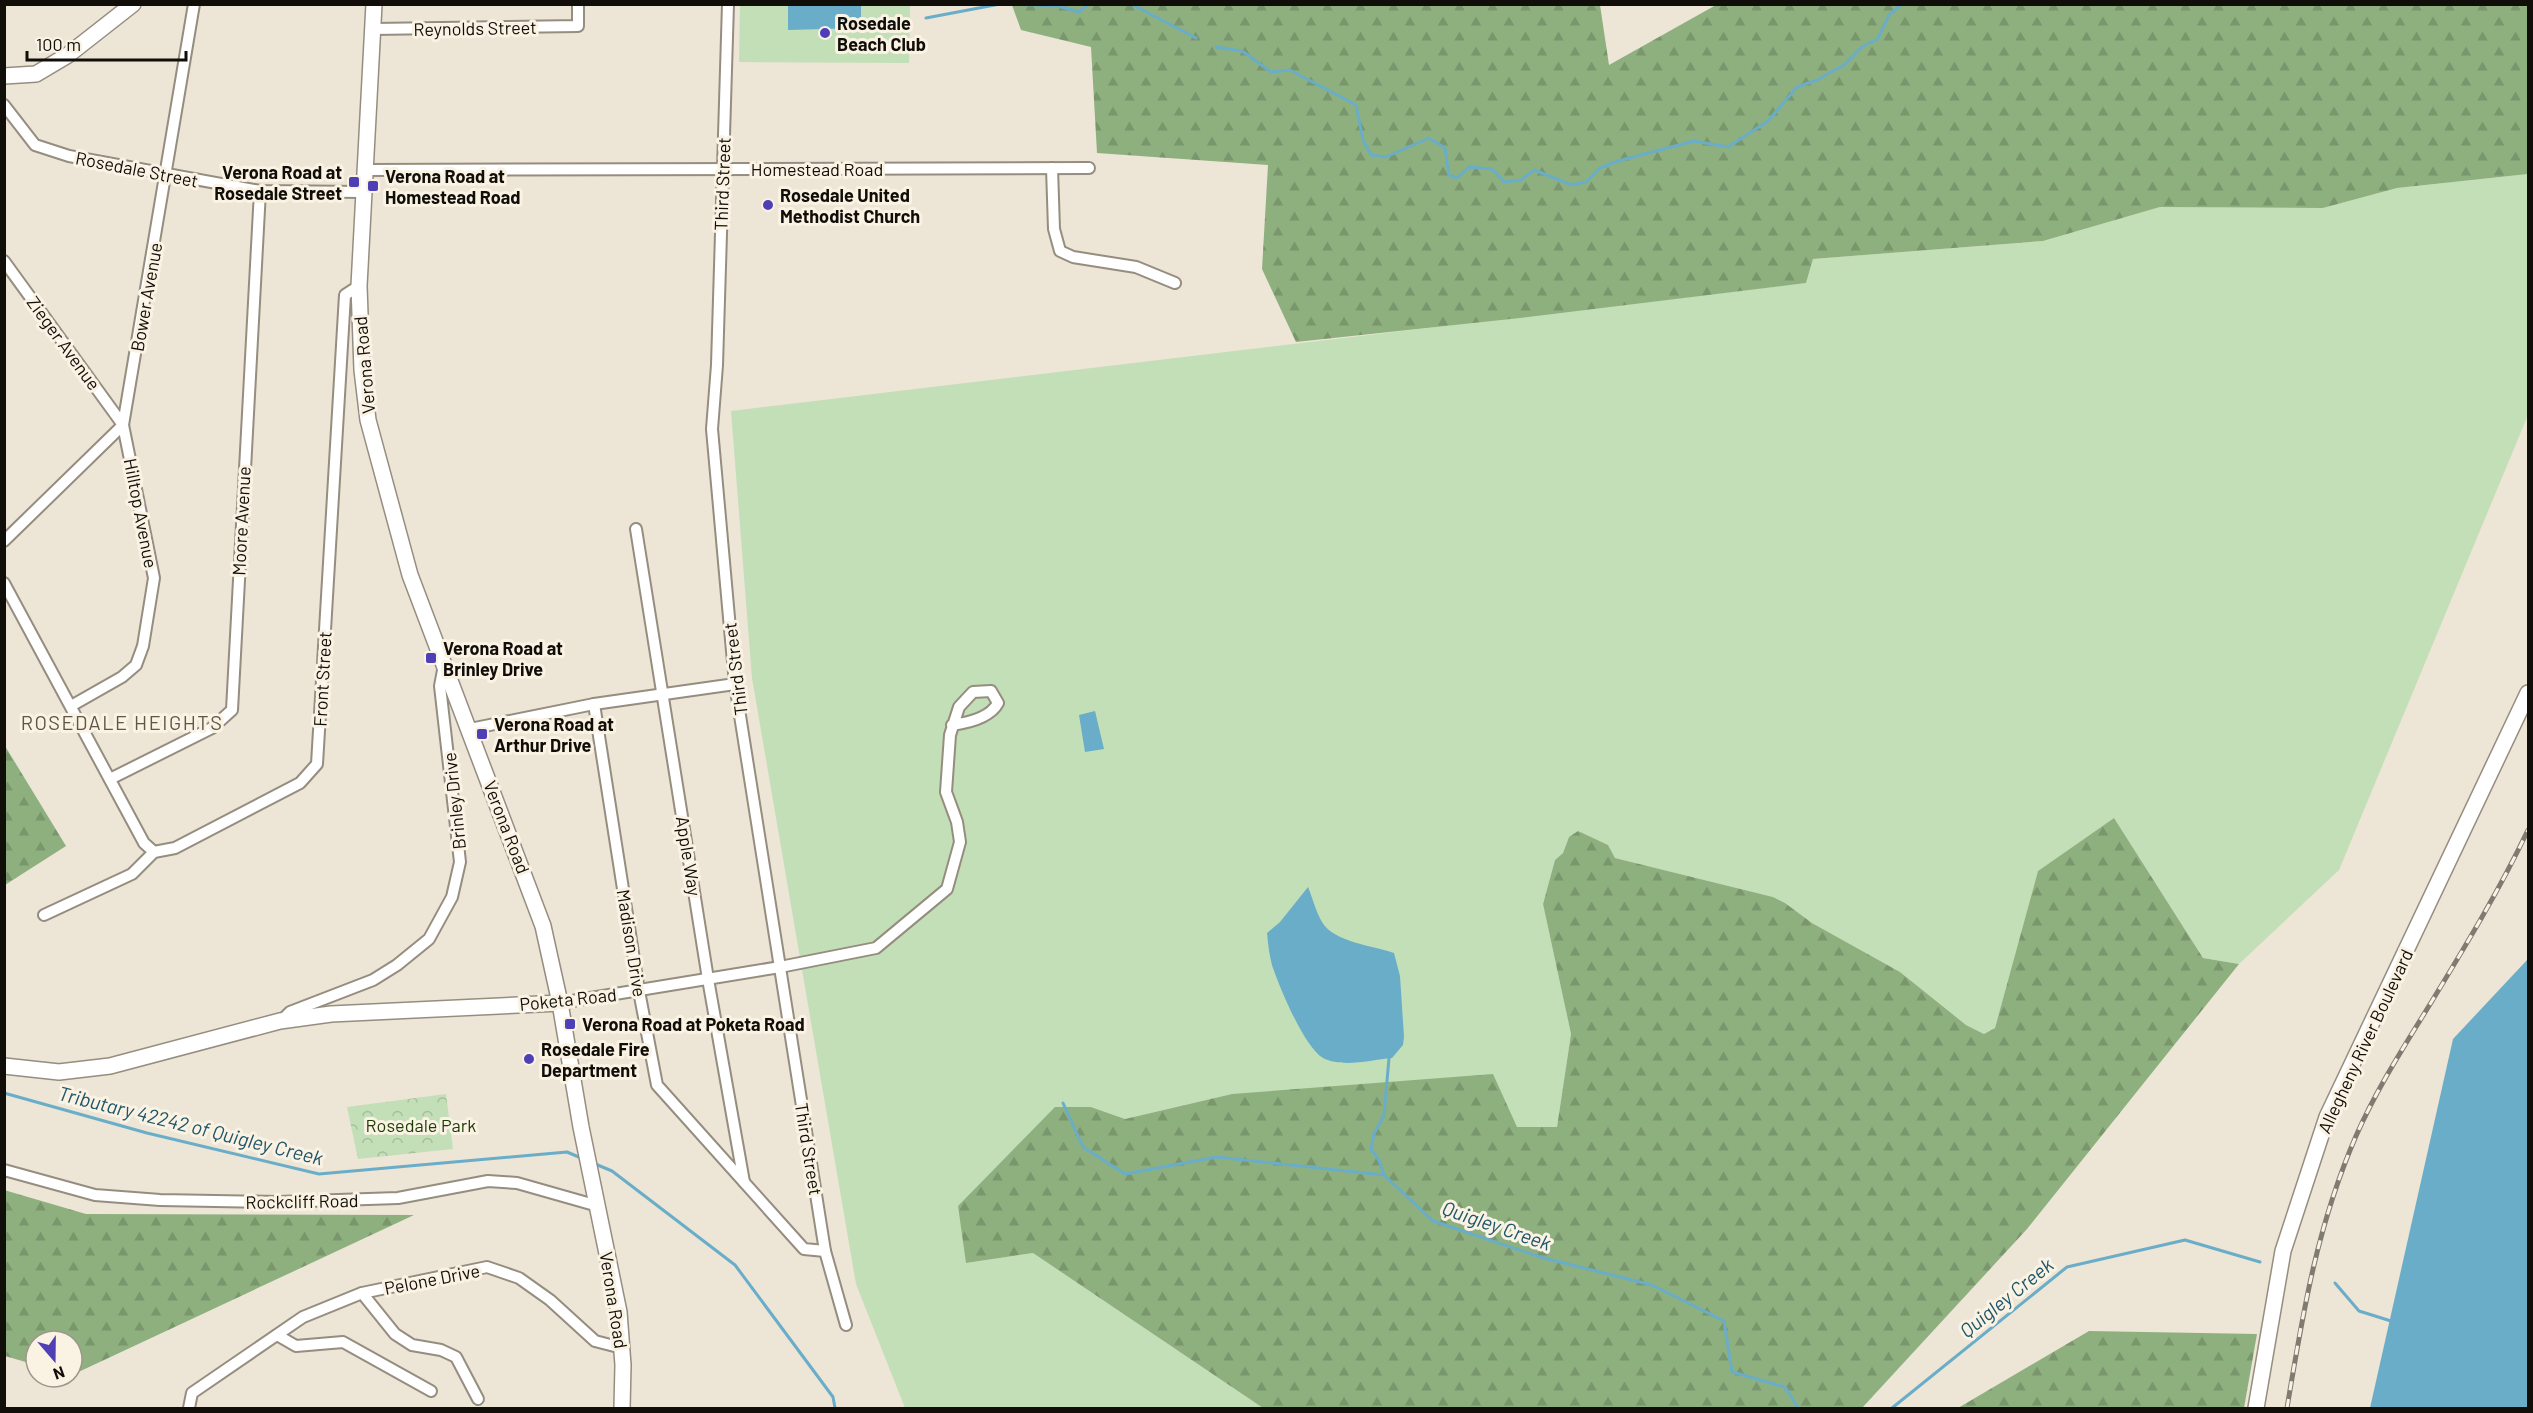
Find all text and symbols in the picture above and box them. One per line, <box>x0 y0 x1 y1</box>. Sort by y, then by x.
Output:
place label: Rosedale Beach Club <box>837 12 926 55</box>
street label: Reynolds Street <box>413 16 537 40</box>
scale bar <box>27 24 186 62</box>
marker: Rosedale Beach Club <box>818 26 832 40</box>
text: 100 m <box>36 33 81 55</box>
street label: Third Street <box>709 137 735 231</box>
street label: Rosedale Street <box>74 146 200 192</box>
street label: Homestead Road <box>751 158 883 180</box>
place label: Verona Road at Rosedale Street <box>214 161 342 204</box>
place label: Verona Road at Homestead Road <box>385 165 520 208</box>
marker: Verona Road at Rosedale Street <box>347 175 361 189</box>
marker: Verona Road at Homestead Road <box>366 179 380 193</box>
place label: Rosedale United Methodist Church <box>780 184 920 227</box>
marker: Rosedale United Methodist Church <box>761 198 775 212</box>
street label: Bower Avenue <box>126 241 166 353</box>
street label: Zieger Avenue <box>23 292 105 394</box>
street label: Verona Road <box>349 315 379 415</box>
street label: Hilltop Avenue <box>120 456 162 570</box>
street label: Moore Avenue <box>227 466 255 576</box>
street label: Third Street <box>718 621 752 717</box>
street label: Front Street <box>309 631 335 727</box>
place label: Verona Road at Brinley Drive <box>443 637 563 680</box>
marker: Verona Road at Brinley Drive <box>424 651 438 665</box>
district label: ROSEDALE HEIGHTS <box>21 710 223 734</box>
place label: Verona Road at Arthur Drive <box>494 713 614 756</box>
marker: Verona Road at Arthur Drive <box>475 727 489 741</box>
street label: Brinley Drive <box>438 751 470 851</box>
street label: Verona Road <box>479 777 535 877</box>
street label: Apple Way <box>672 815 706 897</box>
street label: Madison Drive <box>613 888 651 998</box>
street label: Allegheny River Boulevard <box>2313 945 2417 1137</box>
street label: Poketa Road <box>518 983 618 1015</box>
place label: Verona Road at Poketa Road <box>582 1013 805 1035</box>
marker: Verona Road at Poketa Road <box>563 1017 577 1031</box>
place label: Rosedale Fire Department <box>541 1038 650 1081</box>
marker: Rosedale Fire Department <box>522 1052 536 1066</box>
water label: Tributary 42242 of Quigley Creek <box>56 1080 326 1170</box>
street label: Third Street <box>791 1101 827 1197</box>
park label: Rosedale Park <box>366 1114 476 1136</box>
street label: Rockcliff Road <box>245 1189 359 1213</box>
water label: Quigley Creek <box>1439 1195 1555 1255</box>
street label: Verona Road <box>595 1250 633 1350</box>
water label: Quigley Creek <box>1954 1252 2058 1342</box>
street label: Pelone Drive <box>382 1259 482 1299</box>
north arrow <box>24 1329 84 1389</box>
text: N <box>51 1363 68 1384</box>

